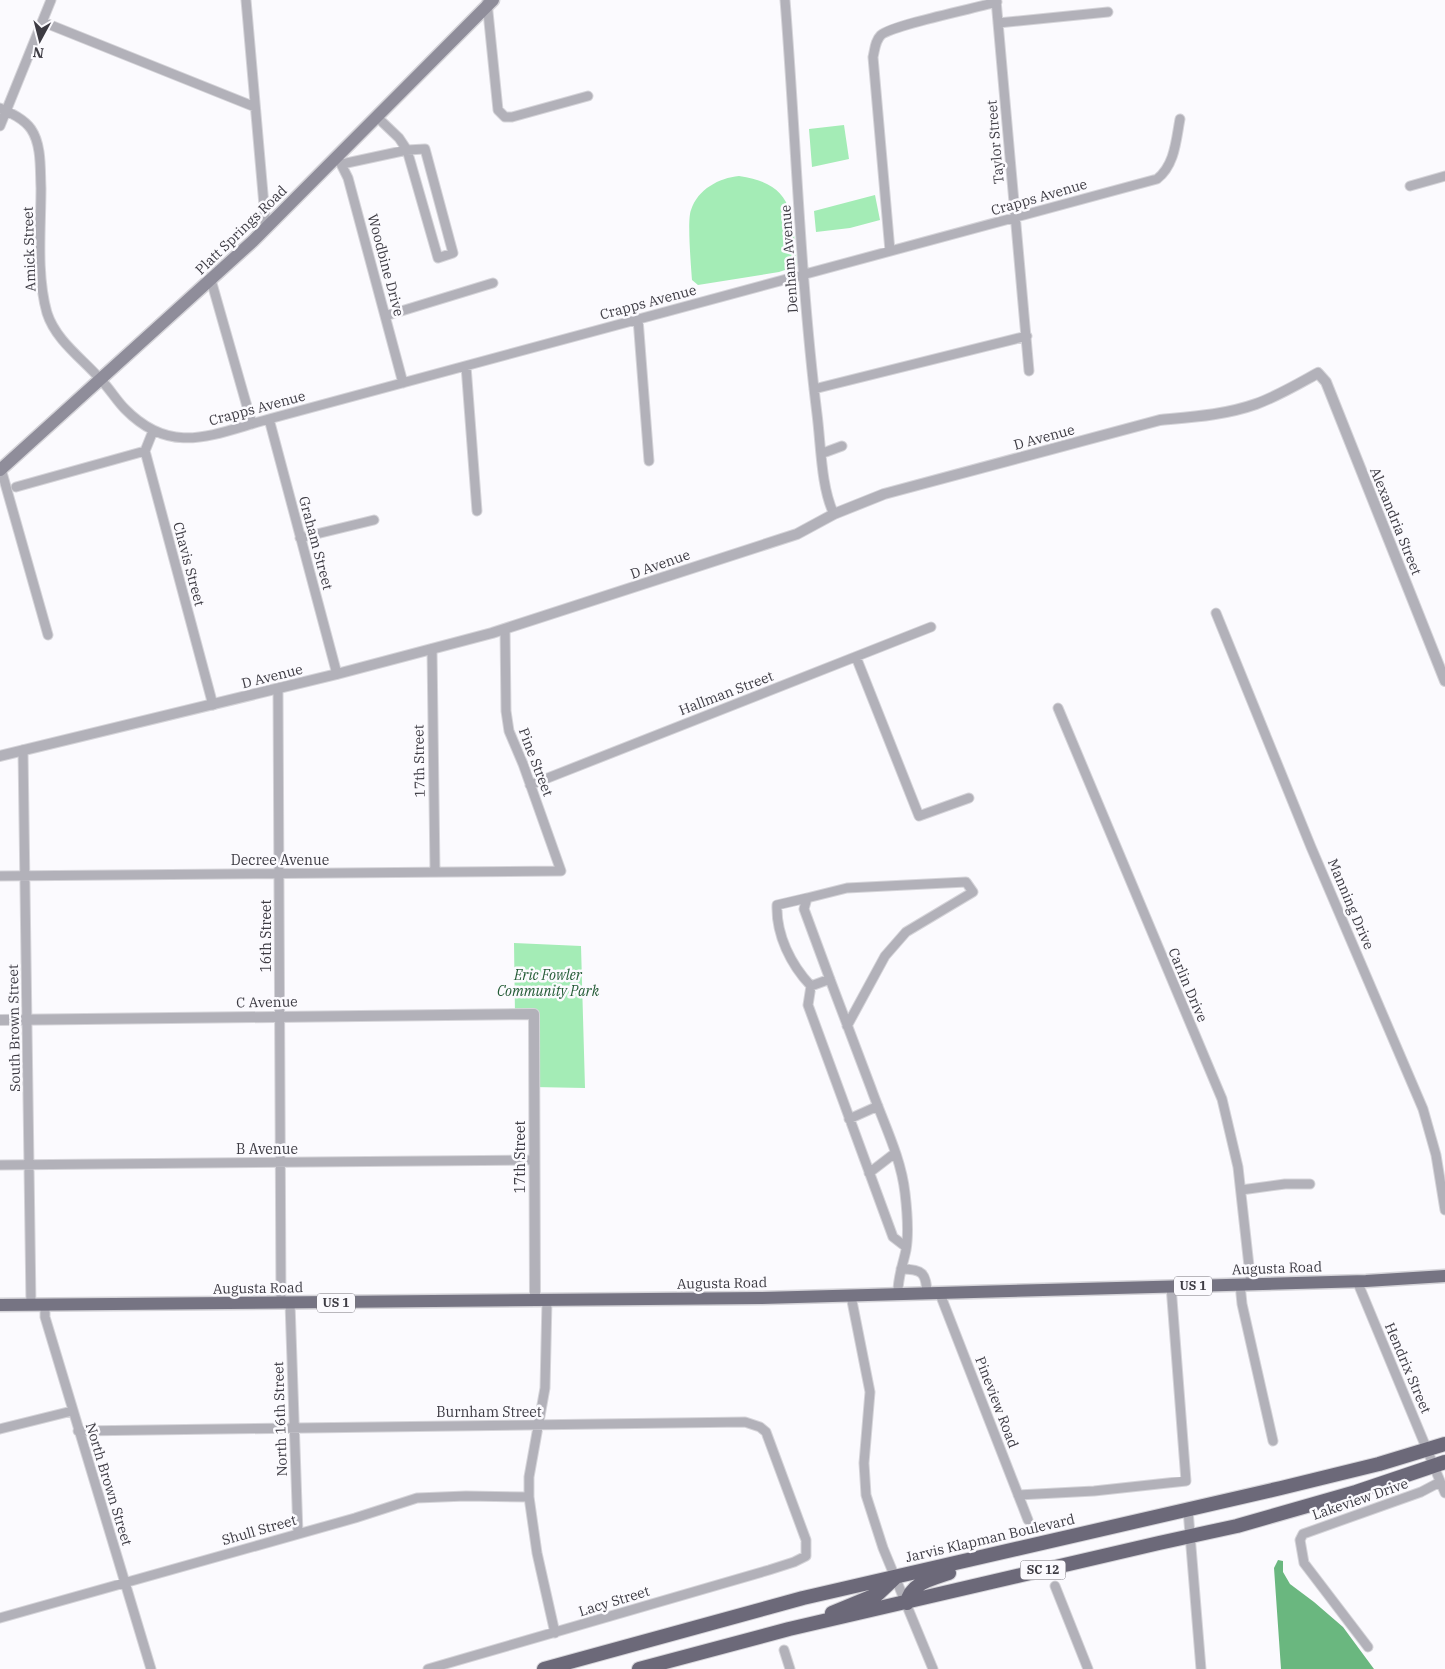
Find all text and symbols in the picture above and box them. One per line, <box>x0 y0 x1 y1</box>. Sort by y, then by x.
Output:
north arrow <box>15 15 65 65</box>
text: N <box>32 43 45 63</box>
street label: Taylor Street <box>982 99 1008 185</box>
street label: Crapps Avenue <box>989 175 1089 219</box>
street label: Platt Springs Road <box>191 181 291 278</box>
street label: Denham Avenue <box>776 204 802 314</box>
street label: Amick Street <box>19 206 39 292</box>
street label: Woodbine Drive <box>364 212 408 318</box>
street label: Crapps Avenue <box>598 280 698 324</box>
street label: Crapps Avenue <box>207 386 307 430</box>
street label: D Avenue <box>1012 420 1076 454</box>
street label: Alexandria Street <box>1366 464 1426 578</box>
street label: Graham Street <box>295 494 337 592</box>
street label: Chavis Street <box>169 520 209 608</box>
street label: D Avenue <box>628 545 692 583</box>
street label: D Avenue <box>240 660 304 692</box>
street label: Hallman Street <box>676 667 776 719</box>
street label: 17th Street <box>409 724 429 798</box>
street label: Pine Street <box>515 725 557 799</box>
street label: Decree Avenue <box>231 851 329 869</box>
street label: Manning Drive <box>1324 856 1378 952</box>
street label: 16th Street <box>257 899 275 973</box>
street label: Carlin Drive <box>1164 945 1212 1025</box>
street label: South Brown Street <box>4 964 24 1092</box>
park label: Eric Fowler Community Park <box>497 966 600 1000</box>
street label: C Avenue <box>236 992 298 1012</box>
street label: 17th Street <box>511 1120 529 1194</box>
street label: B Avenue <box>236 1140 298 1158</box>
street label: Augusta Road <box>1232 1257 1323 1279</box>
street label: Augusta Road <box>677 1273 768 1293</box>
road number: US 1 <box>1174 1276 1212 1295</box>
street label: Augusta Road <box>213 1278 304 1298</box>
road number: US 1 <box>317 1294 355 1312</box>
street label: Hendrix Street <box>1381 1320 1435 1416</box>
street label: Pineview Road <box>971 1354 1023 1451</box>
street label: North 16th Street <box>269 1361 291 1477</box>
street label: Burnham Street <box>436 1403 542 1421</box>
street label: North Brown Street <box>82 1420 136 1548</box>
street label: Lakeview Drive <box>1310 1474 1410 1524</box>
street label: Jarvis Klapman Boulevard <box>904 1510 1077 1566</box>
street label: Shull Street <box>220 1511 298 1549</box>
road number: SC 12 <box>1020 1560 1066 1580</box>
street label: Lacy Street <box>576 1582 652 1620</box>

